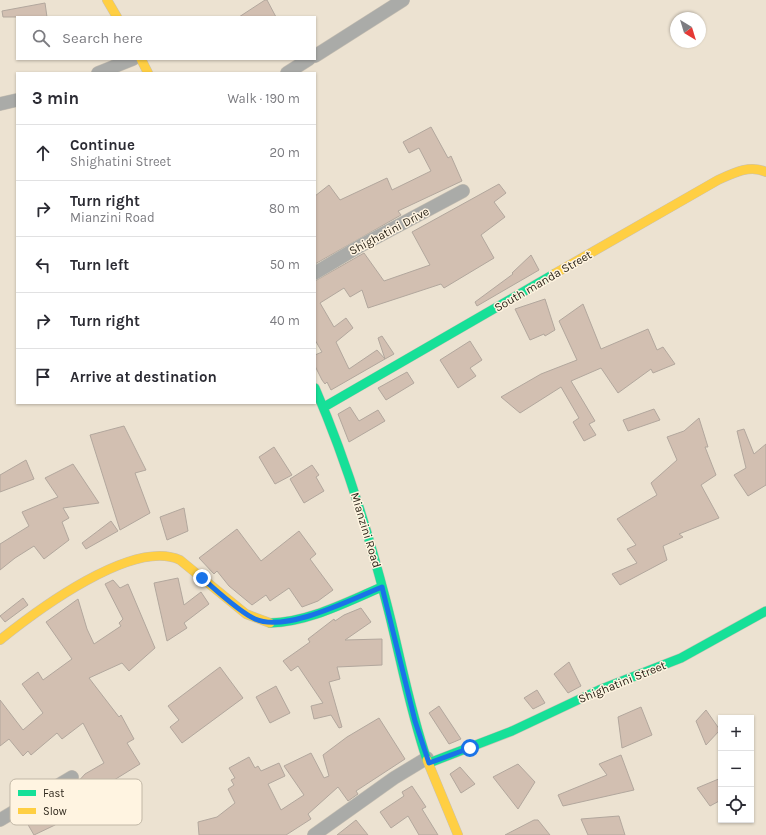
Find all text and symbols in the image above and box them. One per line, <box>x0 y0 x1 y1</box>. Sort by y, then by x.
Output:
north arrow <box>670 12 706 48</box>
search box <box>16 16 316 60</box>
icon: search <box>30 27 52 49</box>
text: Search here <box>62 29 143 47</box>
text: 3 min <box>32 88 79 108</box>
text: Walk · 190 m <box>227 91 300 106</box>
text: Continue <box>70 136 135 154</box>
icon: ahead <box>32 142 54 164</box>
text: 20 m <box>270 145 300 160</box>
text: Shighatini Street <box>70 154 171 169</box>
text: Turn right <box>70 192 140 210</box>
icon: right <box>32 198 54 220</box>
text: 80 m <box>269 201 300 216</box>
street label: Shighatini Drive <box>347 204 431 258</box>
text: Mianzini Road <box>70 210 155 225</box>
street label: South manda Street <box>492 247 595 315</box>
icon: left <box>32 254 54 276</box>
text: Turn left <box>70 256 129 274</box>
text: 50 m <box>270 257 300 272</box>
icon: right <box>32 310 54 332</box>
text: Turn right <box>70 312 140 330</box>
text: 40 m <box>270 313 300 328</box>
icon: arrive <box>32 366 54 388</box>
text: Arrive at destination <box>70 368 217 386</box>
street label: Mianzini Road <box>348 491 384 569</box>
route end <box>193 569 211 587</box>
street label: Shighatini Street <box>576 658 668 706</box>
map controls <box>718 715 754 823</box>
button: + <box>718 715 754 751</box>
route start <box>461 739 479 757</box>
button: − <box>718 751 754 787</box>
legend <box>10 779 142 825</box>
text: Fast <box>43 787 64 800</box>
button: locate <box>718 787 754 823</box>
text: Slow <box>43 805 67 818</box>

